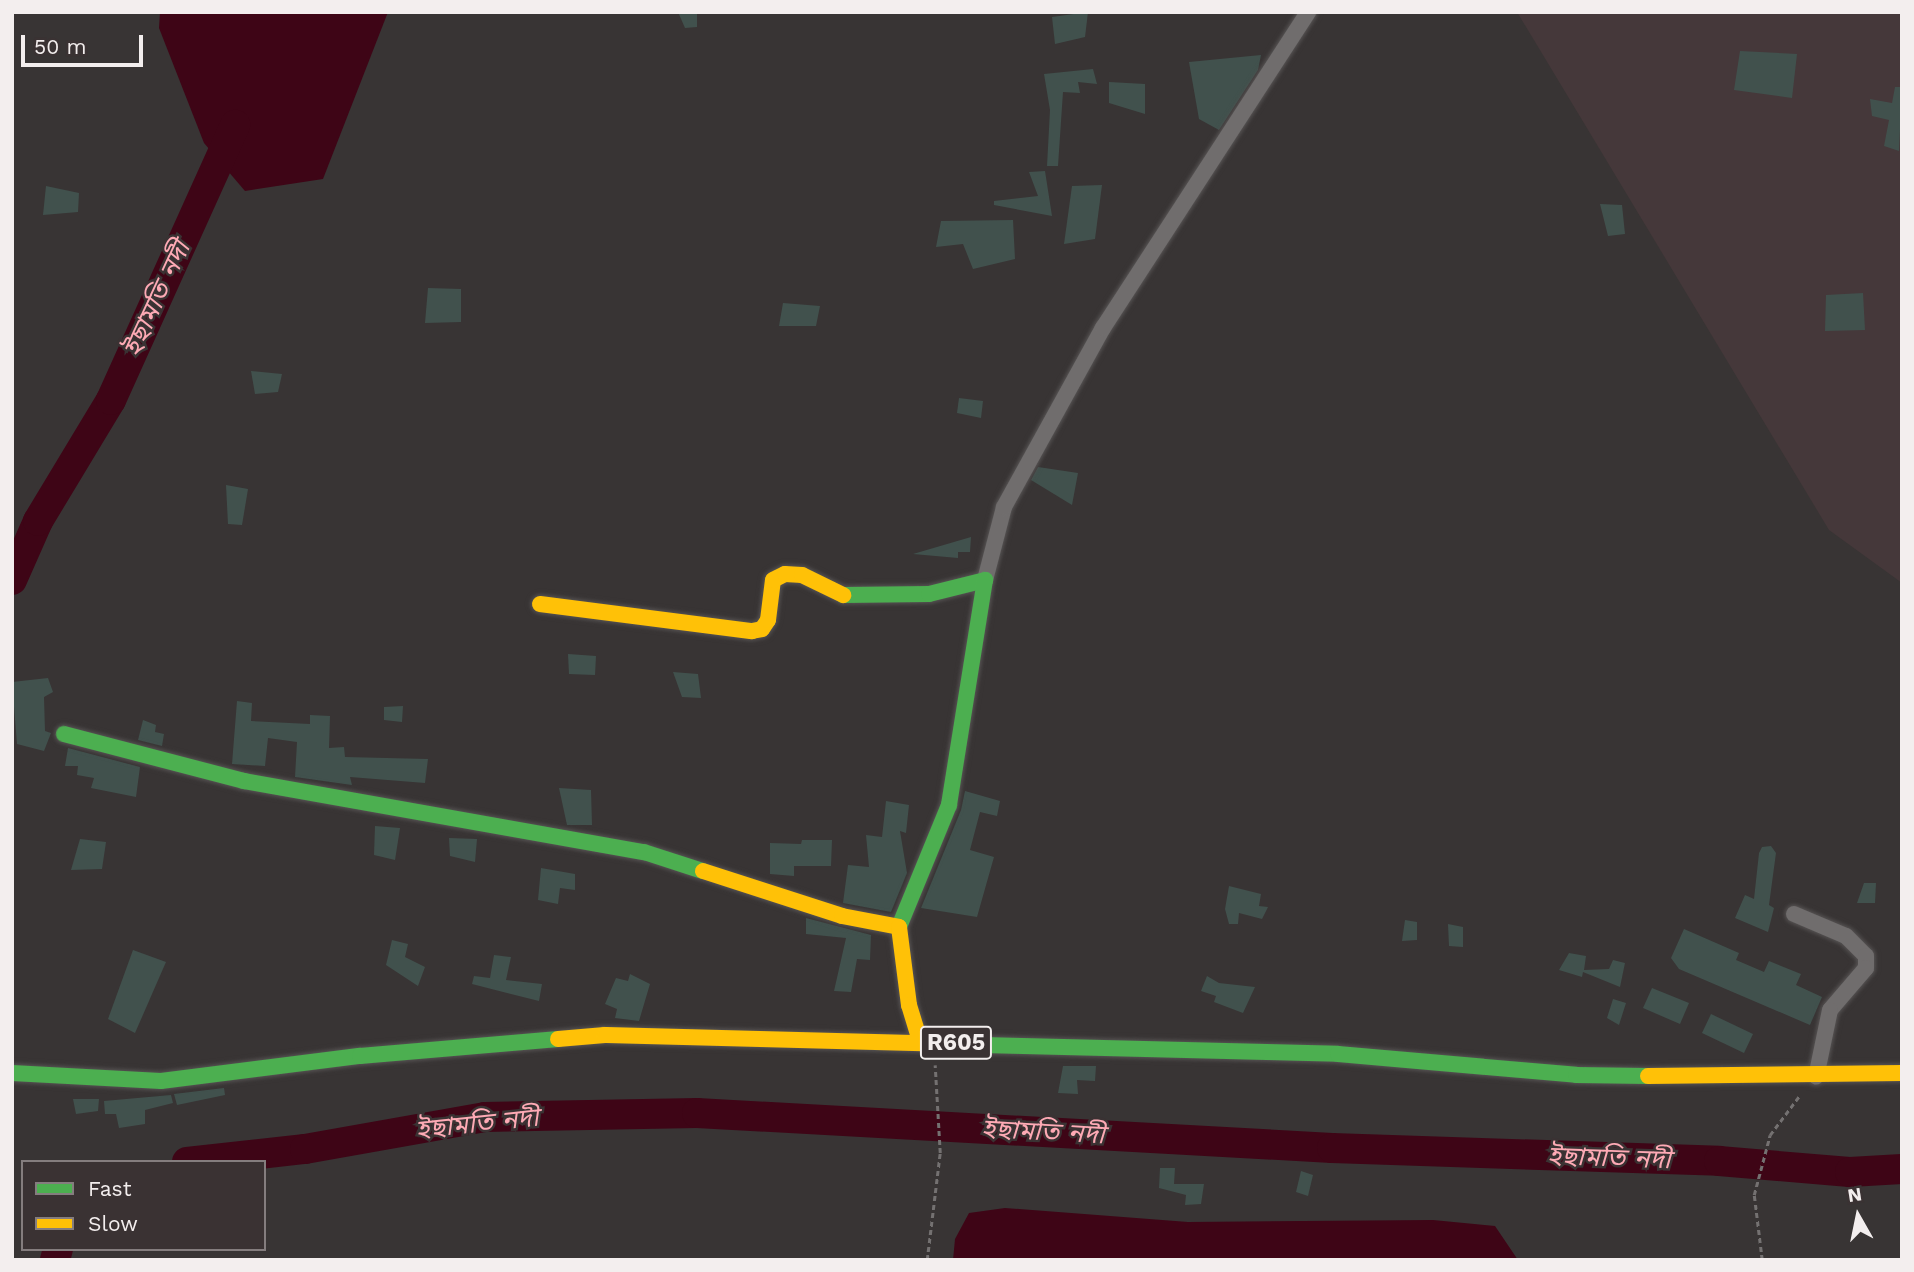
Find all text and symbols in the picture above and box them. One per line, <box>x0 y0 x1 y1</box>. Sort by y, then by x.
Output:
scale bar <box>24 21 147 65</box>
text: 50 m <box>34 34 86 59</box>
water label: ইছামতি নদী <box>117 236 197 362</box>
road number: R605 <box>919 1024 993 1062</box>
water label: ইছামতি নদী <box>414 1102 540 1146</box>
water label: ইছামতি নদী <box>981 1113 1105 1151</box>
water label: ইছামতি নদী <box>1547 1140 1671 1176</box>
legend <box>21 1160 266 1251</box>
text: Fast <box>88 1176 132 1201</box>
north arrow <box>1823 1181 1893 1251</box>
text: N <box>1846 1182 1863 1207</box>
text: Slow <box>88 1211 138 1236</box>

